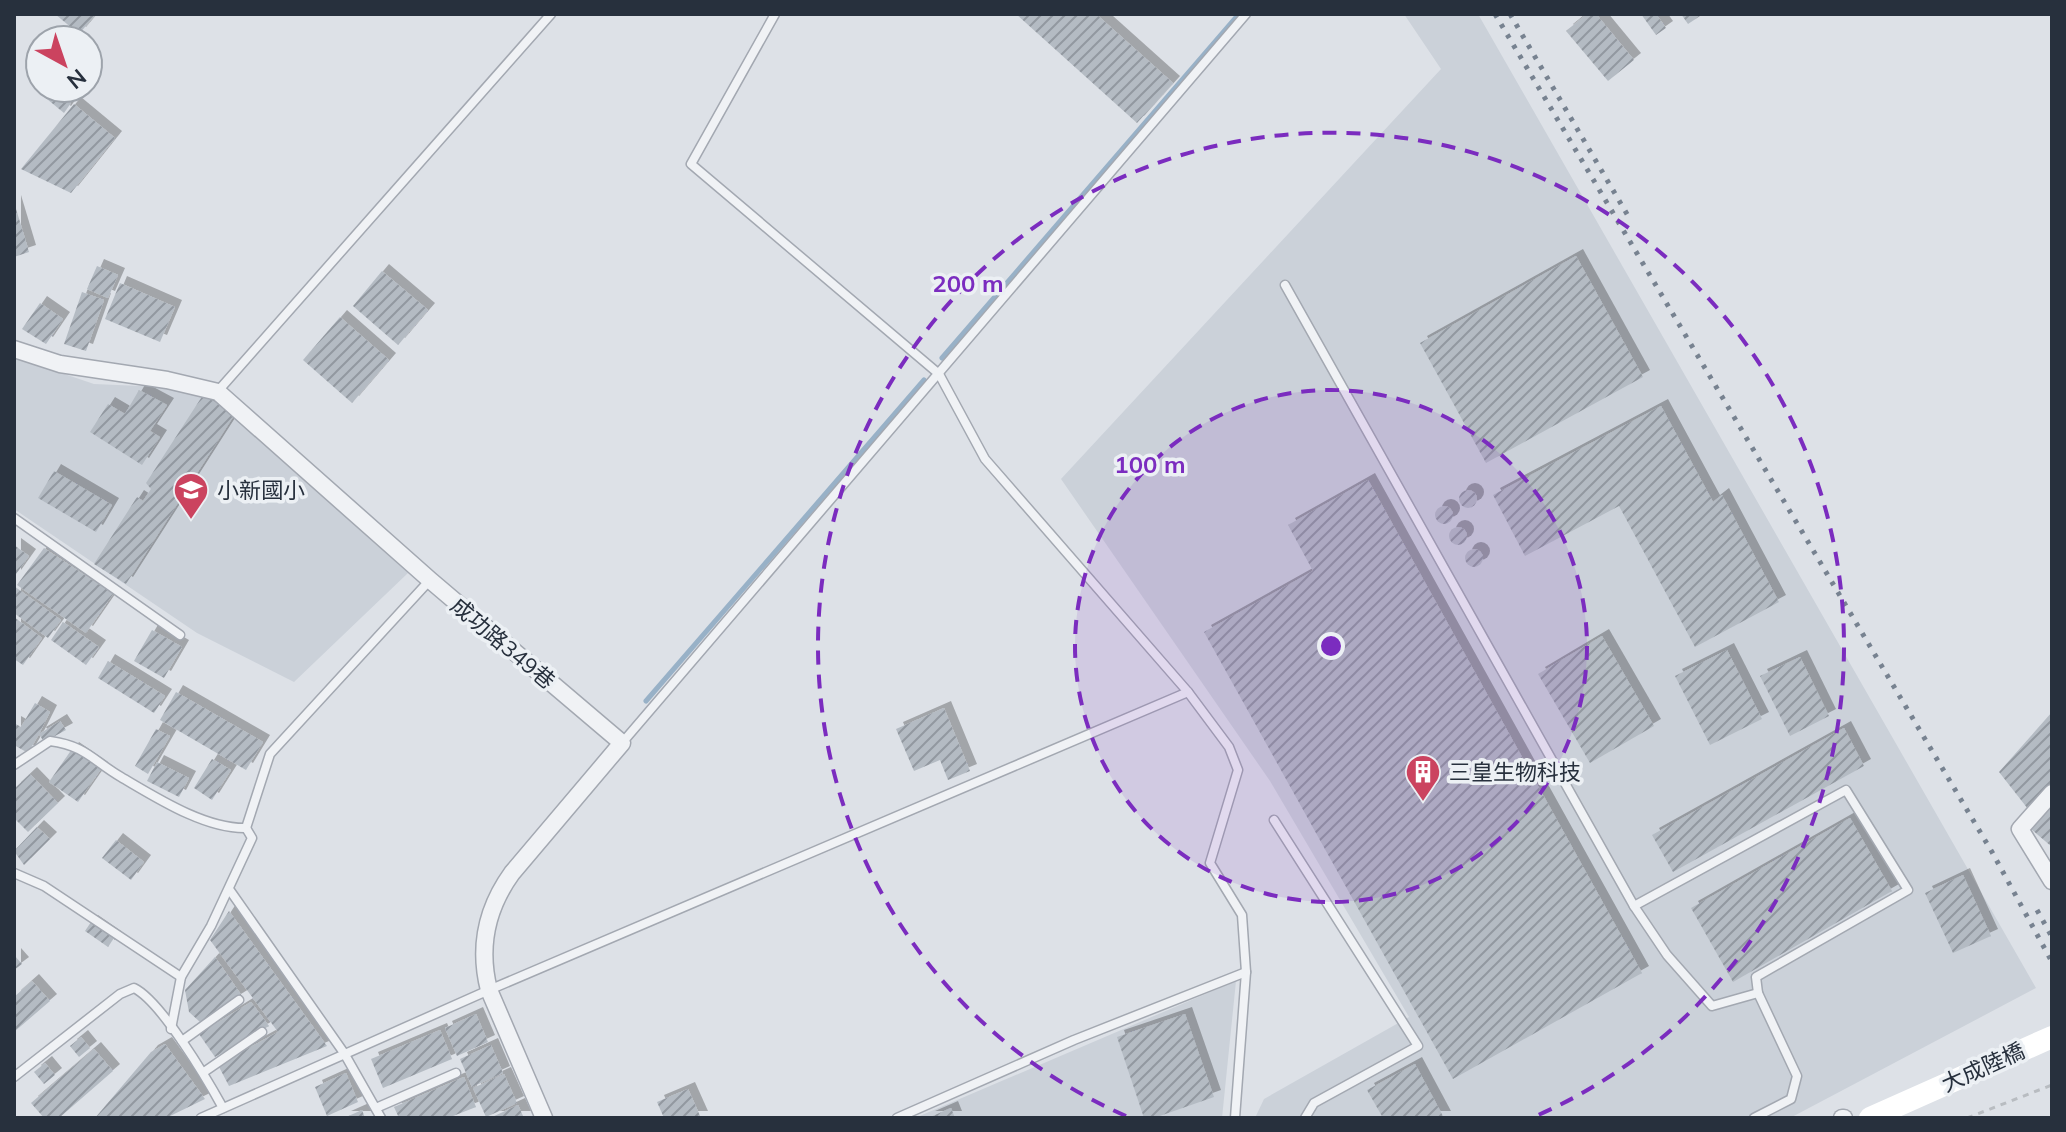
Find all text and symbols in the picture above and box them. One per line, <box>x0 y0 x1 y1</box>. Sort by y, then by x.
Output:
north arrow <box>24 24 104 104</box>
text: N <box>61 63 92 95</box>
text: 200 m <box>932 268 1004 298</box>
text: 100 m <box>1114 449 1186 479</box>
school or university icon: 小新國小 <box>172 471 210 521</box>
place label: 小新國小 <box>217 476 305 504</box>
street label: 成功路349巷 <box>445 591 561 695</box>
centre of rings <box>1317 632 1345 660</box>
building icon: 三皇生物科技 <box>1404 753 1442 803</box>
place label: 三皇生物科技 <box>1449 758 1581 786</box>
street label: 大成陸橋 <box>1937 1036 2029 1098</box>

